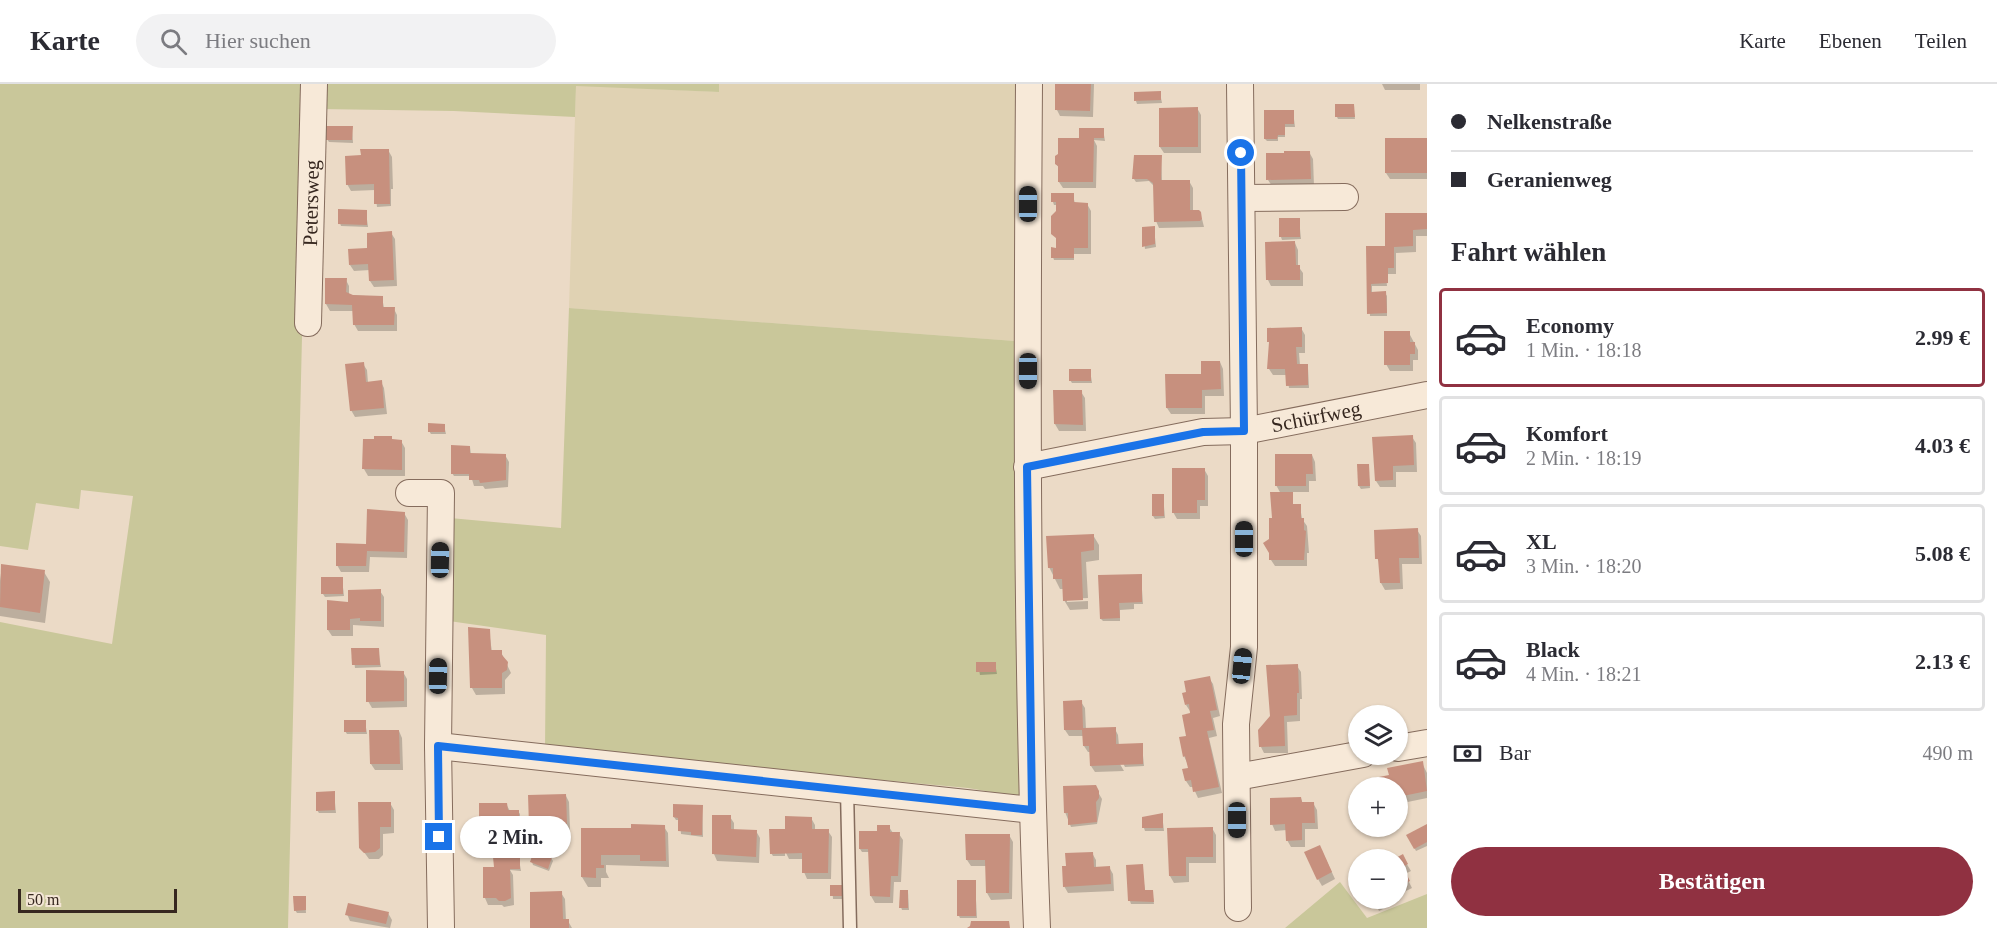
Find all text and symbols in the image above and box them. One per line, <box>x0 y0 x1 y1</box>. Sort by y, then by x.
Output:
search box <box>136 14 556 68</box>
text: Karte <box>30 25 100 56</box>
icon: search <box>157 25 190 58</box>
text: Hier suchen <box>205 28 311 53</box>
text: Karte <box>1739 29 1786 53</box>
text: Ebenen <box>1819 29 1882 53</box>
text: Teilen <box>1915 29 1967 53</box>
text: Nelkenstraße <box>1487 109 1612 134</box>
route start <box>1227 139 1254 166</box>
street label: Petersweg <box>298 159 324 247</box>
text: Geranienweg <box>1487 167 1612 192</box>
car <box>1019 186 1037 222</box>
text: Fahrt wählen <box>1451 237 1606 267</box>
icon: car <box>1454 311 1508 365</box>
text: Economy <box>1526 313 1614 338</box>
text: 2.99 € <box>1915 325 1970 350</box>
text: 1 Min. · 18:18 <box>1526 339 1642 361</box>
car <box>1019 353 1037 389</box>
street label: Schürfweg <box>1269 396 1364 437</box>
icon: car <box>1454 419 1508 473</box>
text: Komfort <box>1526 421 1608 446</box>
text: 4.03 € <box>1915 433 1970 458</box>
text: 2 Min. · 18:19 <box>1526 447 1642 469</box>
car <box>1235 521 1253 557</box>
icon: car <box>1454 527 1508 581</box>
text: XL <box>1526 529 1557 554</box>
text: 5.08 € <box>1915 541 1970 566</box>
car <box>431 542 449 578</box>
text: 3 Min. · 18:20 <box>1526 555 1642 577</box>
icon: car <box>1454 635 1508 689</box>
text: Black <box>1526 637 1580 662</box>
car <box>1231 647 1253 685</box>
text: 2.13 € <box>1915 649 1970 674</box>
car <box>429 658 447 694</box>
text: 4 Min. · 18:21 <box>1526 663 1642 685</box>
map controls <box>1348 705 1408 909</box>
button: layers <box>1348 705 1408 765</box>
icon: cash <box>1451 737 1484 770</box>
text: Bar <box>1499 740 1531 765</box>
text: 490 m <box>1922 742 1973 764</box>
button: + <box>1348 777 1408 837</box>
car <box>1228 802 1246 838</box>
callout: 2 Min. <box>460 816 571 858</box>
route end <box>425 823 452 850</box>
text: 2 Min. <box>488 826 543 848</box>
button: Bestätigen <box>1451 847 1973 916</box>
button: − <box>1348 849 1408 909</box>
scale bar <box>18 886 177 914</box>
text: 50 m <box>27 891 59 908</box>

